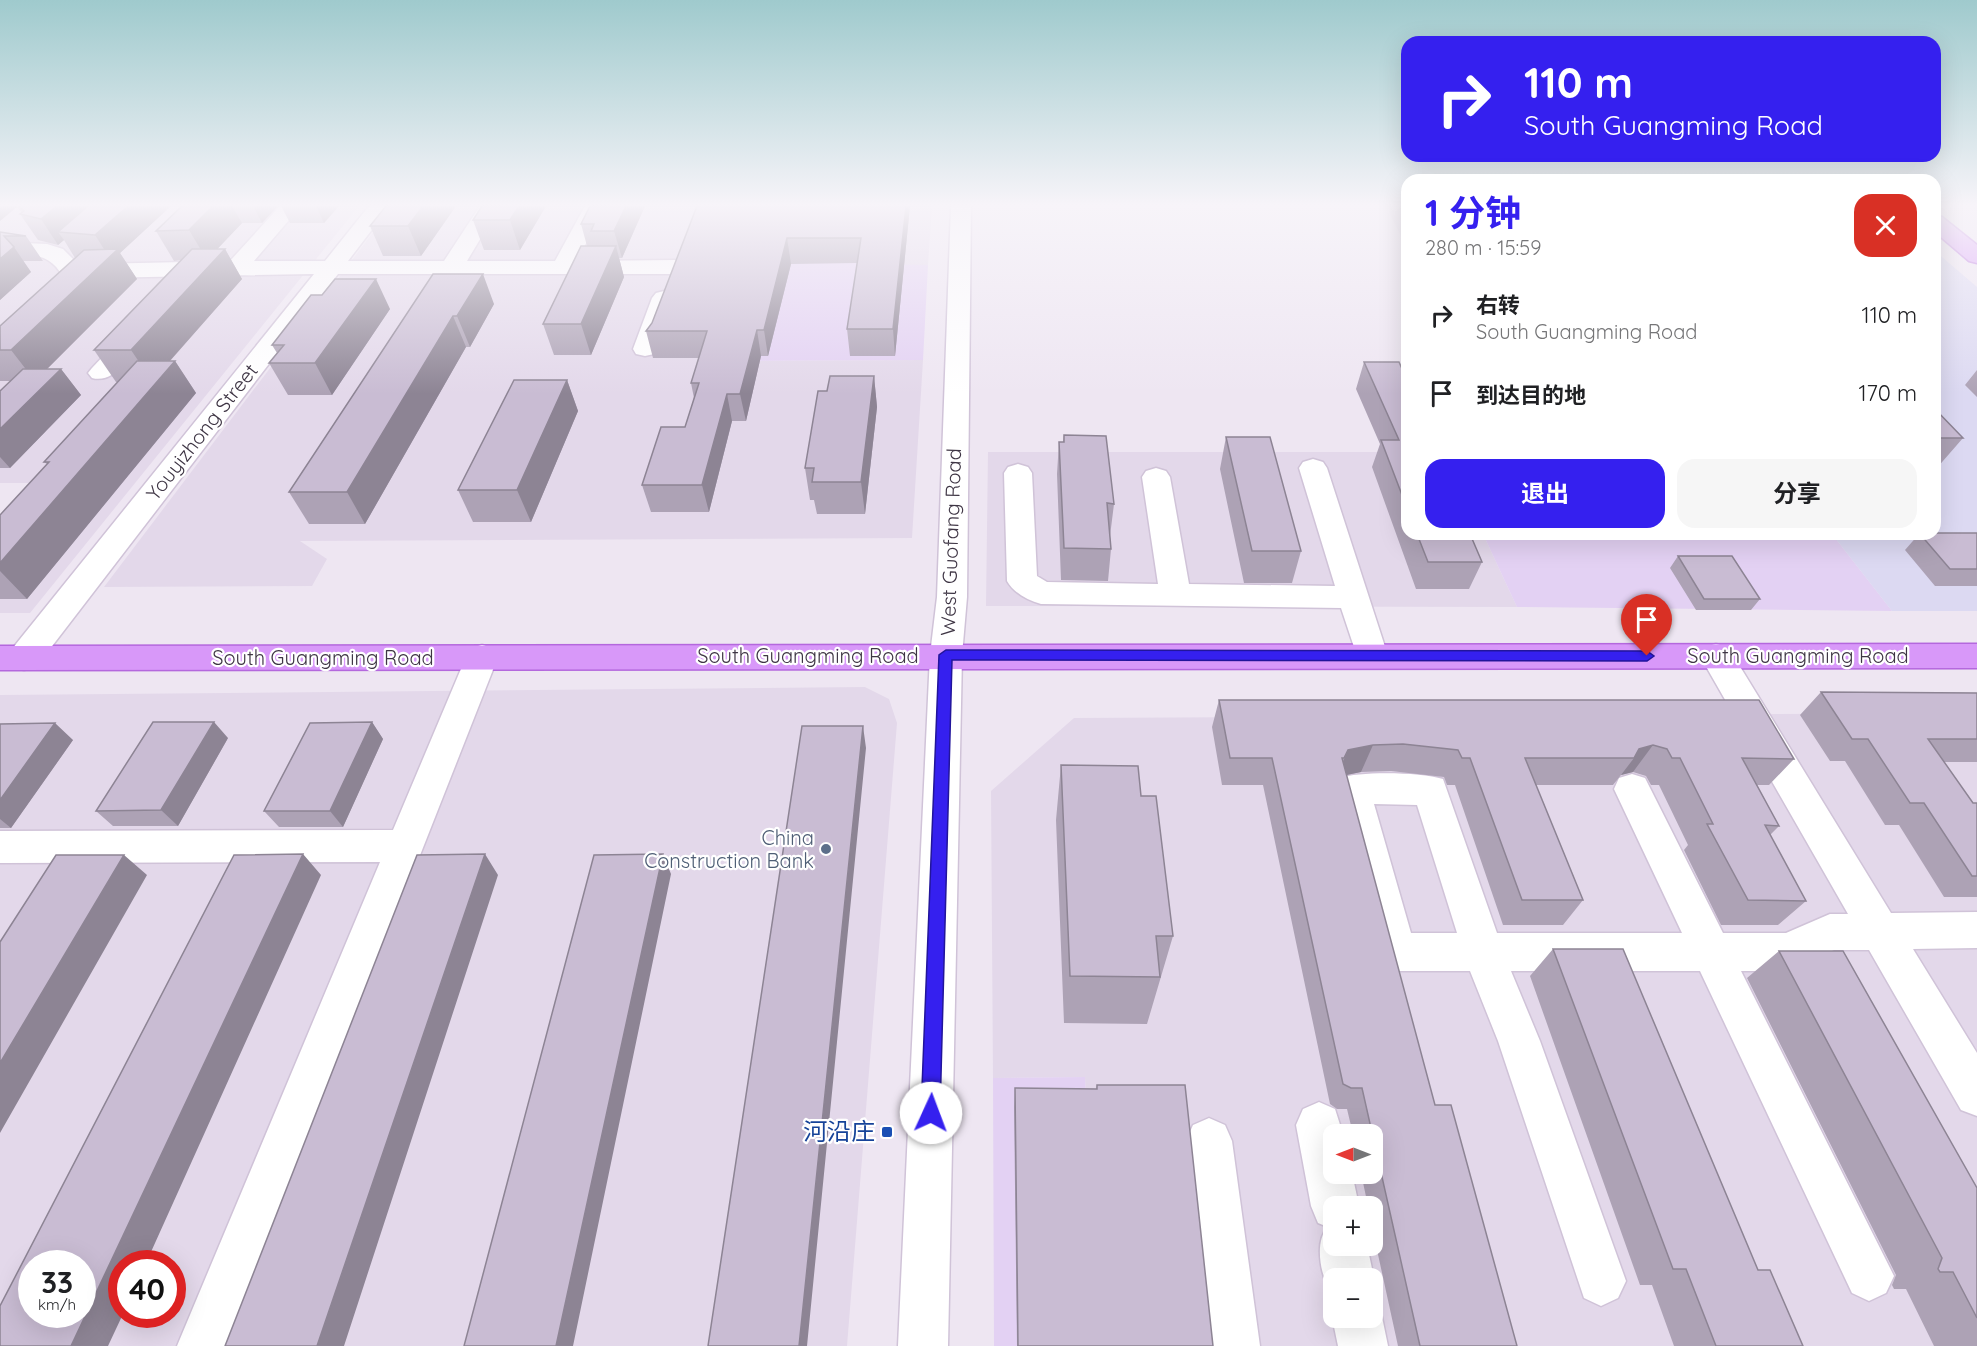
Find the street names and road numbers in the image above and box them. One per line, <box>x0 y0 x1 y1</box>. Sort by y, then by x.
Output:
street label: Youyizhong Street <box>140 358 263 505</box>
street label: West Guofang Road <box>935 448 966 636</box>
street label: South Guangming Road <box>697 643 919 668</box>
street label: South Guangming Road <box>1687 643 1909 668</box>
street label: South Guangming Road <box>212 645 434 670</box>

